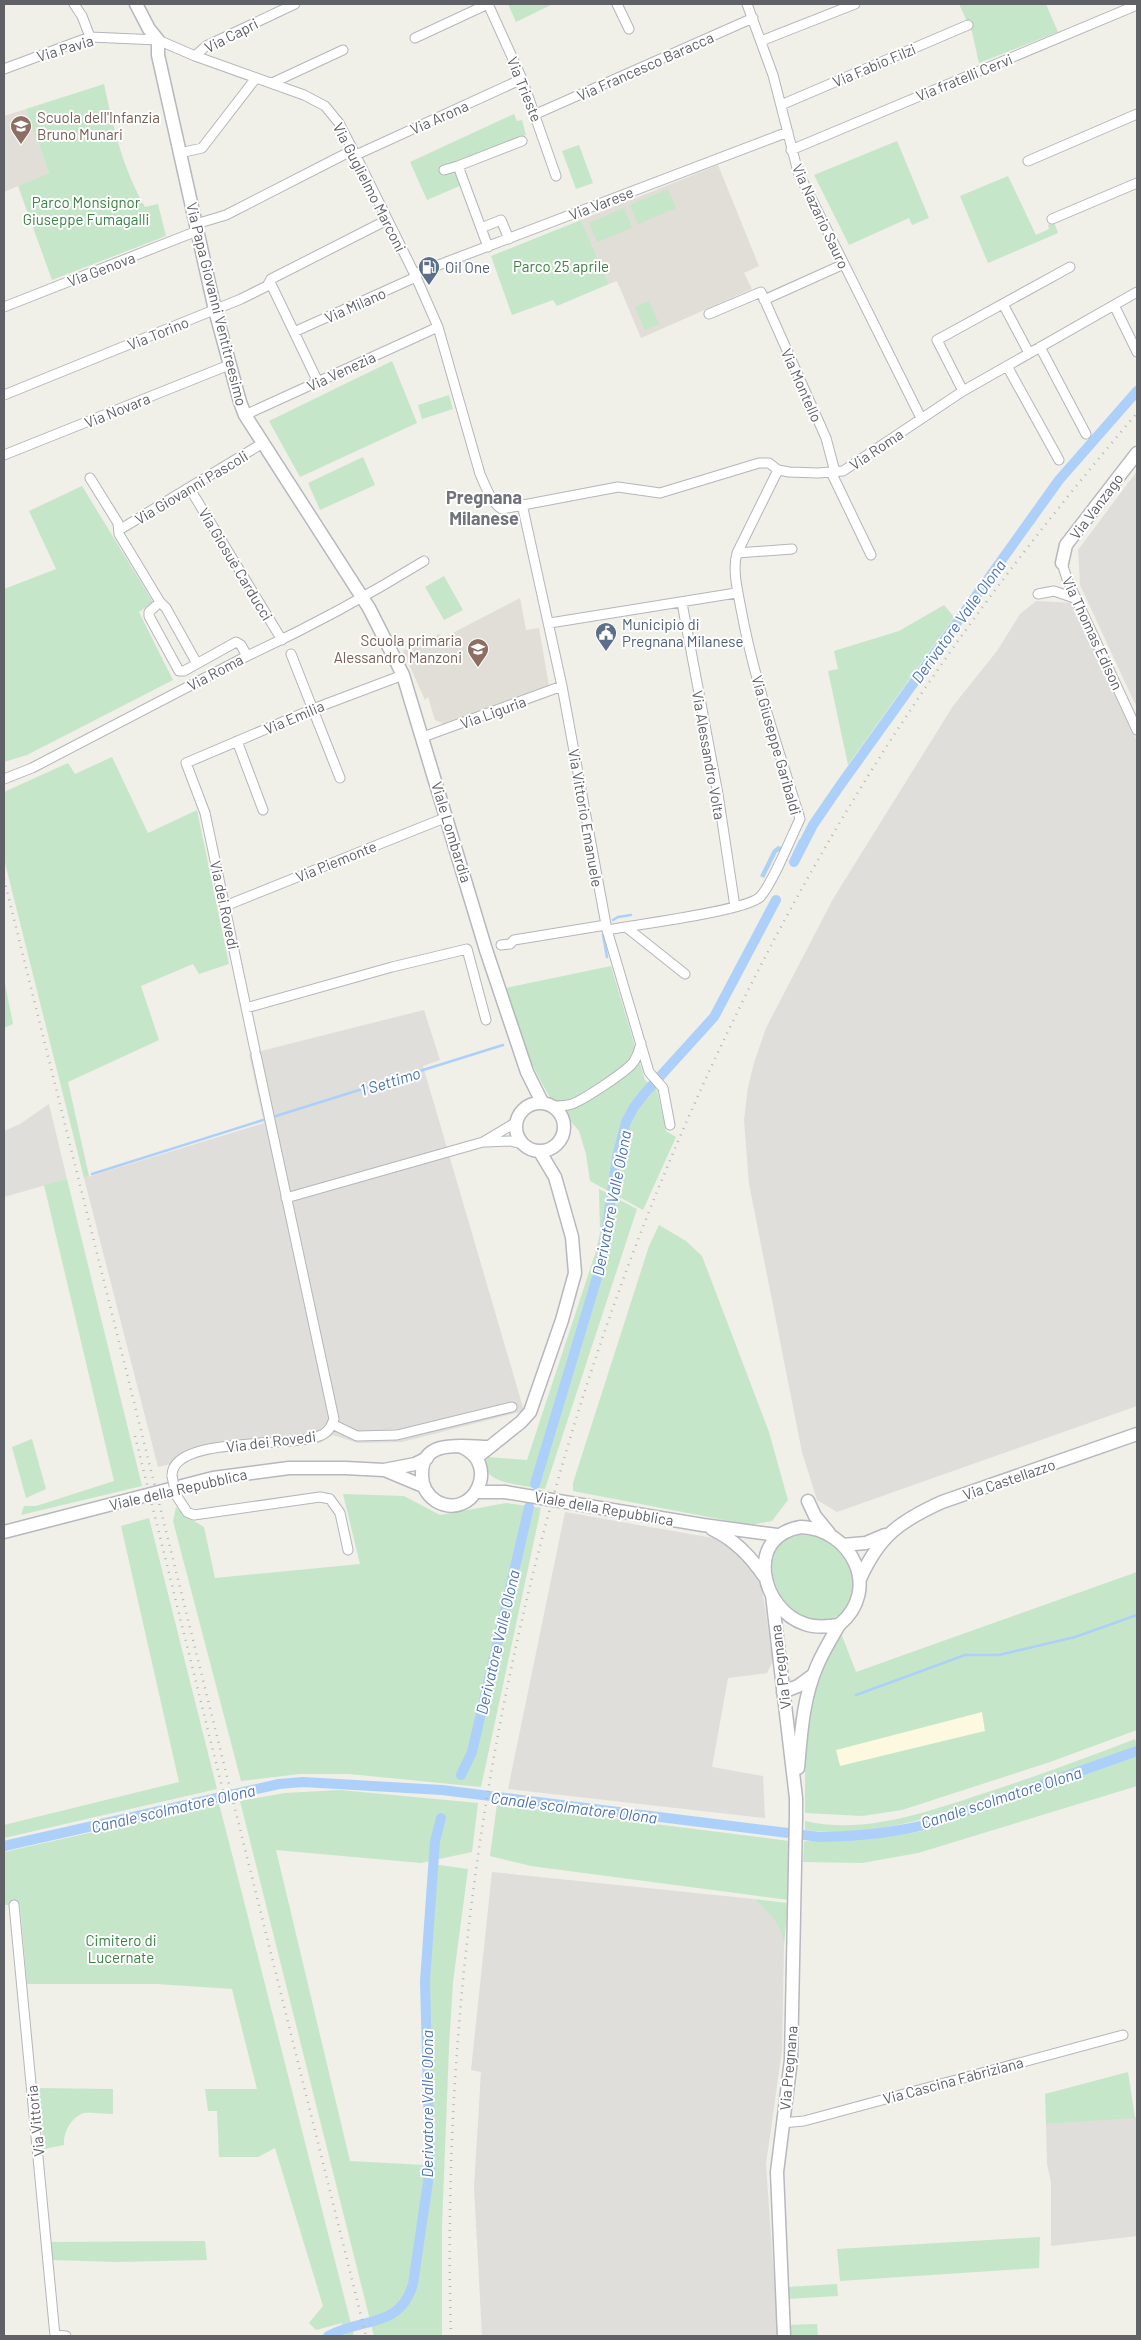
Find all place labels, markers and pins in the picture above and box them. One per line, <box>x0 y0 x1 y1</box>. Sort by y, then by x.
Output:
place label: Scuola dell'Infanzia Bruno Munari <box>37 108 160 143</box>
school or university icon: Scuola dell'Infanzia Bruno Munari <box>9 114 33 145</box>
fuel station icon: Oil One <box>417 255 441 286</box>
place label: Oil One <box>445 258 490 276</box>
place label: Municipio di Pregnana Milanese <box>622 615 744 650</box>
public building icon: Municipio di Pregnana Milanese <box>594 621 618 652</box>
place label: Scuola primaria Alessandro Manzoni <box>334 631 462 666</box>
school or university icon: Scuola primaria Alessandro Manzoni <box>466 637 490 668</box>

